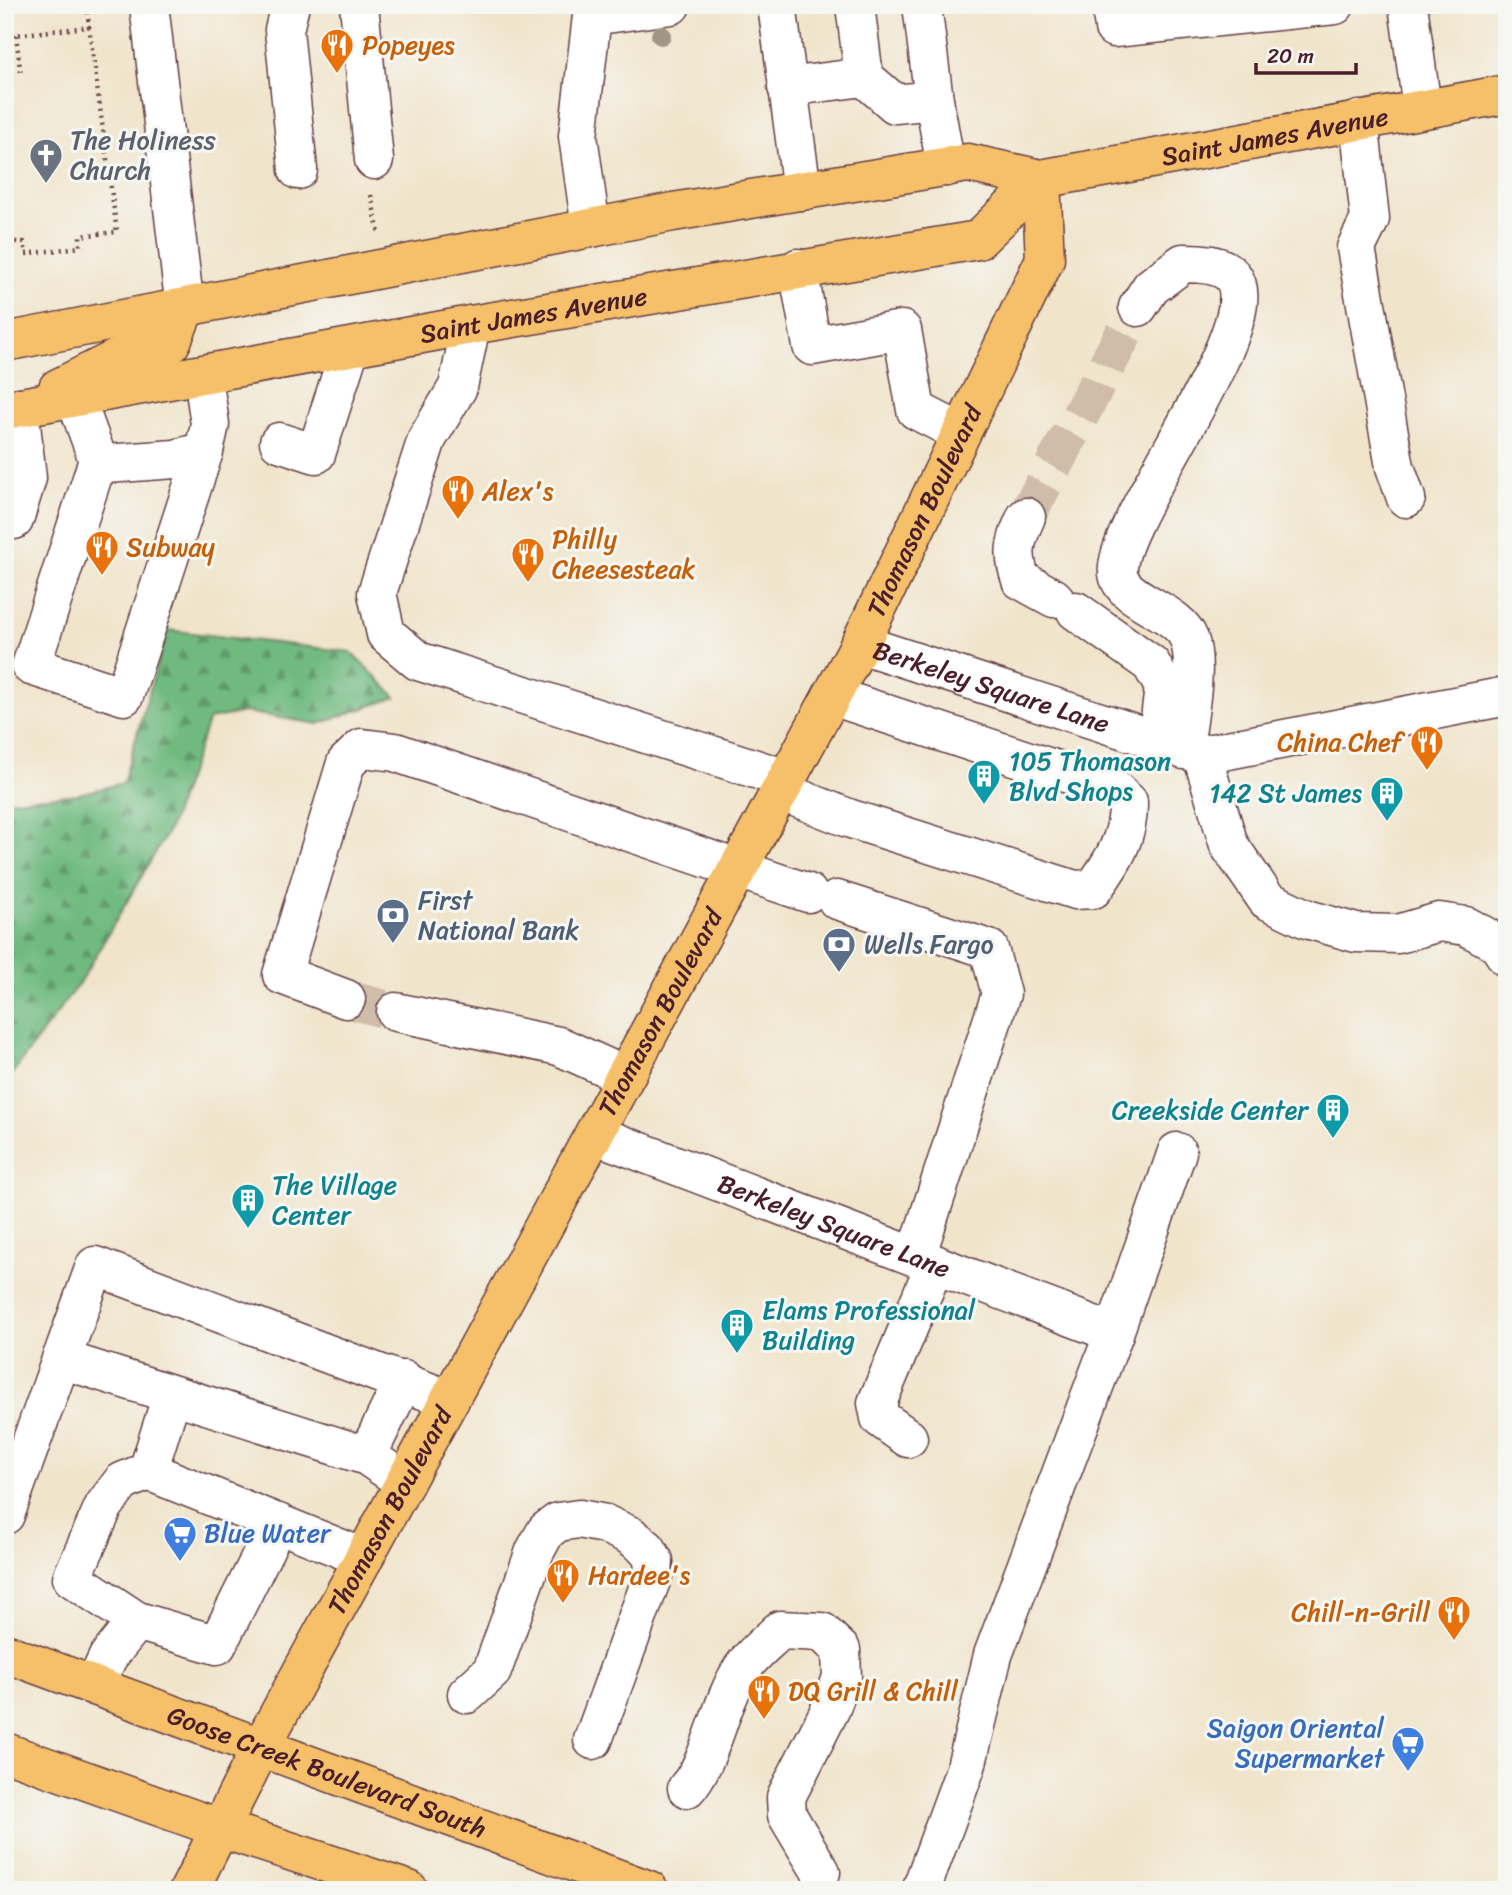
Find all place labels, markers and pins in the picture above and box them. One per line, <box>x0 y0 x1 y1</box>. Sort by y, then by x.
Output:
place label: Popeyes <box>362 22 455 68</box>
restaurant icon: Popeyes <box>318 26 356 75</box>
place label: The Holiness Church <box>70 117 216 193</box>
church icon: The Holiness Church <box>27 136 65 185</box>
place label: Alex's <box>481 468 554 514</box>
restaurant icon: Alex's <box>439 472 477 521</box>
place label: Philly Cheesesteak <box>552 516 696 592</box>
place label: Subway <box>126 524 216 570</box>
restaurant icon: Subway <box>83 528 121 577</box>
restaurant icon: Philly Cheesesteak <box>509 535 547 584</box>
place label: China Chef <box>1277 719 1405 765</box>
restaurant icon: China Chef <box>1408 723 1446 772</box>
place label: 105 Thomason Blvd Shops <box>1009 738 1171 814</box>
building icon: 105 Thomason Blvd Shops <box>965 757 1003 806</box>
place label: 142 St James <box>1209 770 1362 816</box>
building icon: 142 St James <box>1368 774 1406 823</box>
place label: First National Bank <box>418 877 579 953</box>
bank icon: First National Bank <box>374 896 412 945</box>
place label: Wells Fargo <box>864 921 994 967</box>
bank icon: Wells Fargo <box>820 925 858 974</box>
place label: Creekside Center <box>1112 1087 1309 1133</box>
building icon: Creekside Center <box>1314 1091 1352 1140</box>
place label: The Village Center <box>272 1162 397 1238</box>
building icon: The Village Center <box>229 1181 267 1230</box>
place label: Elams Professional Building <box>762 1287 976 1363</box>
building icon: Elams Professional Building <box>718 1306 756 1355</box>
place label: Blue Water <box>204 1510 332 1556</box>
supermarket icon: Blue Water <box>161 1514 199 1563</box>
place label: Hardee's <box>588 1552 690 1598</box>
restaurant icon: Hardee's <box>544 1556 582 1605</box>
place label: Chill-n-Grill <box>1291 1589 1431 1635</box>
restaurant icon: Chill-n-Grill <box>1435 1593 1473 1642</box>
place label: DQ Grill & Chill <box>788 1668 958 1714</box>
restaurant icon: DQ Grill & Chill <box>745 1672 783 1721</box>
place label: Saigon Oriental Supermarket <box>1207 1705 1386 1781</box>
supermarket icon: Saigon Oriental Supermarket <box>1389 1724 1427 1773</box>

